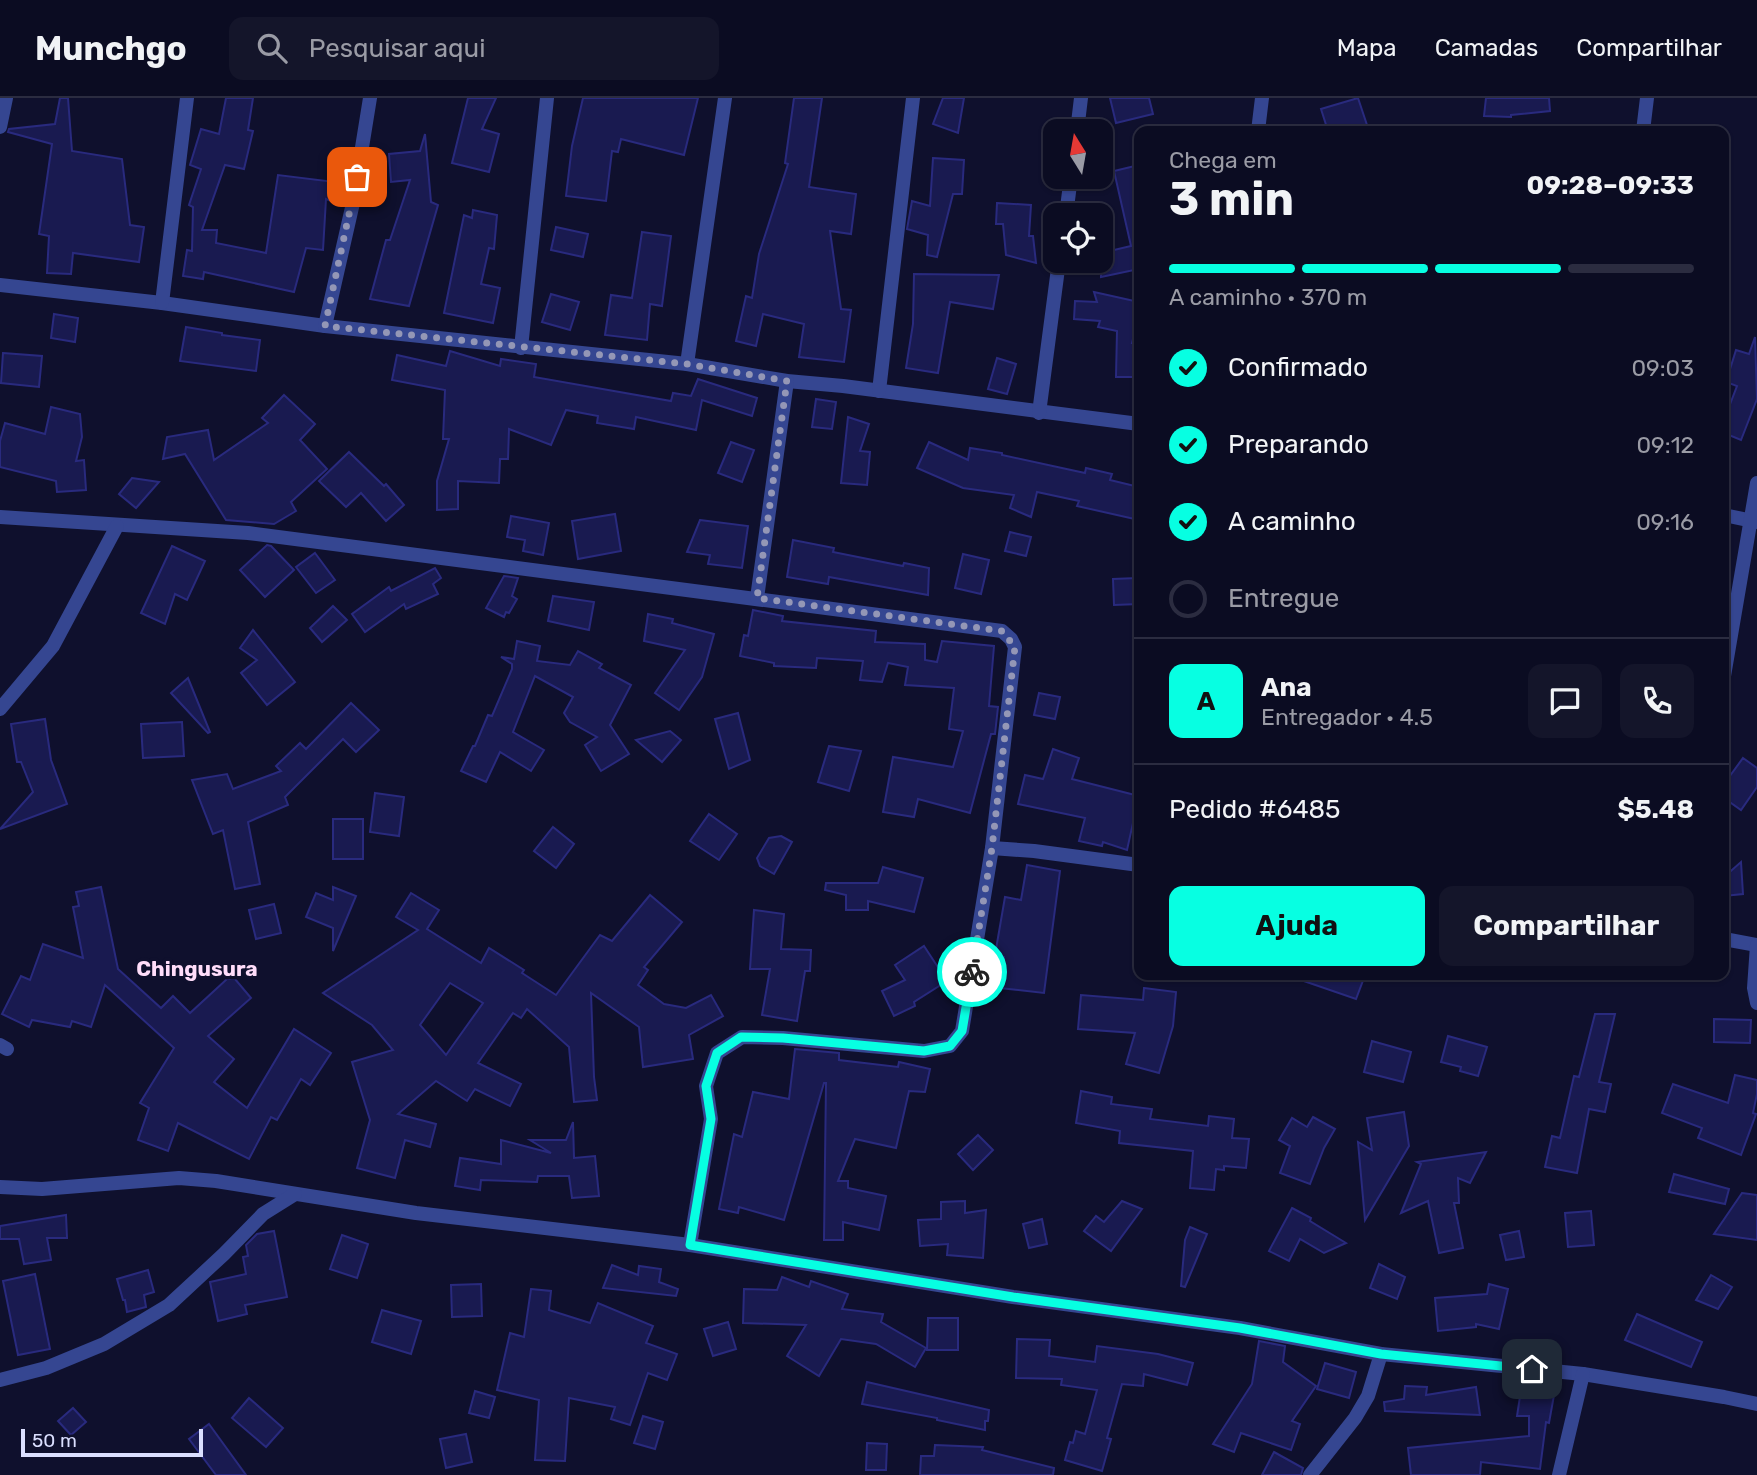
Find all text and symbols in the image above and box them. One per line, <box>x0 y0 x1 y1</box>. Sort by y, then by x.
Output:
search box <box>229 17 719 80</box>
text: Munchgo <box>35 29 187 68</box>
icon: search <box>253 29 291 67</box>
text: Pesquisar aqui <box>309 33 486 64</box>
text: Mapa <box>1337 34 1397 62</box>
text: Camadas <box>1435 34 1538 62</box>
text: Compartilhar <box>1576 34 1722 62</box>
north arrow <box>1043 119 1113 189</box>
map controls <box>1043 119 1113 273</box>
text: Chega em <box>1169 146 1277 174</box>
pin <box>327 147 387 207</box>
icon: bag <box>338 158 376 196</box>
text: 09:28–09:33 <box>1527 170 1694 201</box>
text: 3 min <box>1169 172 1294 227</box>
button: locate <box>1043 203 1113 273</box>
text: A caminho · 370 m <box>1169 283 1367 311</box>
icon: check <box>1169 349 1207 387</box>
text: Confirmado <box>1228 352 1368 383</box>
text: 09:03 <box>1631 354 1694 382</box>
icon: check <box>1169 426 1207 464</box>
text: Preparando <box>1228 429 1369 460</box>
text: 09:12 <box>1637 431 1694 459</box>
icon: check <box>1169 503 1207 541</box>
text: A caminho <box>1228 506 1356 537</box>
text: 09:16 <box>1636 508 1694 536</box>
text: Entregue <box>1228 583 1339 614</box>
button: chat <box>1528 664 1602 738</box>
button: phone <box>1620 664 1694 738</box>
text: Ana <box>1261 672 1312 703</box>
text: A <box>1197 686 1215 717</box>
text: Entregador · 4.5 <box>1261 703 1433 731</box>
text: Pedido #6485 <box>1169 794 1341 825</box>
text: $5.48 <box>1617 794 1694 825</box>
button: Ajuda <box>1169 886 1425 966</box>
button: Compartilhar <box>1439 886 1694 966</box>
courier <box>937 937 1007 1007</box>
icon: bike <box>953 953 991 991</box>
district label: Chingusura <box>136 956 258 981</box>
pin <box>1502 1339 1562 1399</box>
icon: home <box>1513 1350 1551 1388</box>
scale bar <box>21 1426 203 1458</box>
text: 50 m <box>32 1429 77 1452</box>

